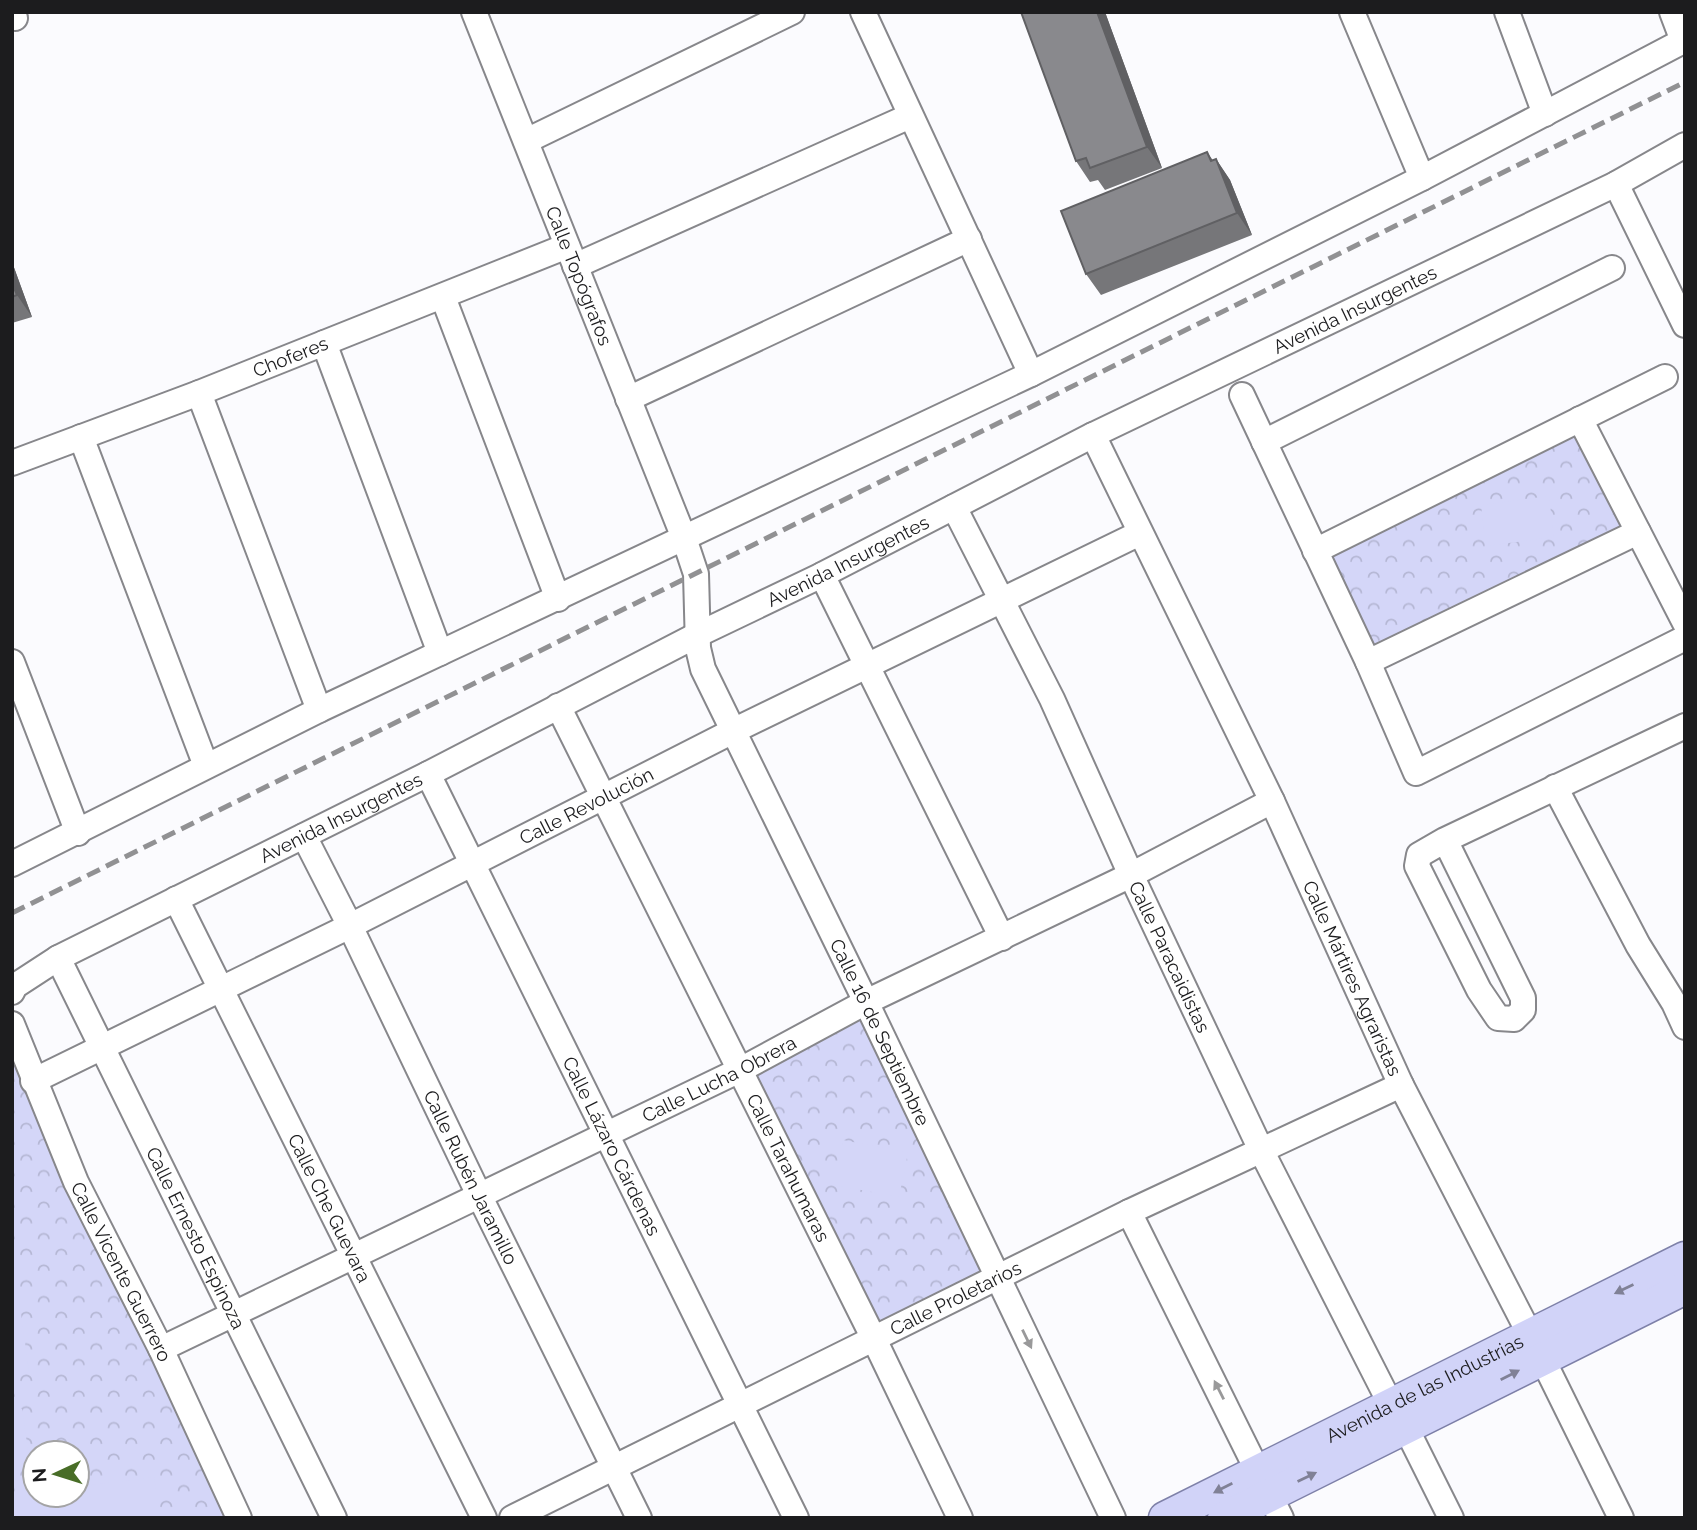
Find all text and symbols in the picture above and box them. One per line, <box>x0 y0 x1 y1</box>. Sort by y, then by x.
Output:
street label: Calle Topógrafos <box>542 203 617 349</box>
street label: Avenida Insurgentes <box>1269 261 1440 358</box>
street label: Choferes <box>249 332 331 381</box>
street label: Avenida Insurgentes <box>763 511 932 611</box>
street label: Calle Revolución <box>516 762 657 849</box>
street label: Avenida Insurgentes <box>256 768 426 867</box>
street label: Calle Mártires Agraristas <box>1299 877 1406 1079</box>
street label: Calle Paracaidistas <box>1125 878 1215 1036</box>
street label: Calle 16 de Septiembre <box>826 935 935 1129</box>
street label: Calle Lucha Obrera <box>638 1031 800 1127</box>
street label: Calle Lázaro Cárdenas <box>558 1053 665 1239</box>
street label: Calle Rubén Jaramillo <box>419 1087 523 1268</box>
street label: Calle Tarahumaras <box>742 1090 835 1245</box>
street label: Calle Che Guevara <box>284 1130 376 1286</box>
street label: Calle Ernesto Espinoza <box>142 1143 250 1333</box>
street label: Calle Vicente Guerrero <box>67 1178 176 1365</box>
street label: Calle Proletarios <box>886 1256 1025 1340</box>
one-way arrow <box>1614 1283 1634 1294</box>
one-way arrow <box>1021 1329 1032 1349</box>
street label: Avenida de las Industrias <box>1322 1330 1527 1447</box>
one-way arrow <box>1501 1369 1521 1381</box>
one-way arrow <box>1213 1380 1224 1400</box>
north arrow <box>21 1439 91 1509</box>
text: N <box>28 1467 51 1483</box>
one-way arrow <box>1297 1471 1317 1482</box>
one-way arrow <box>1212 1482 1232 1494</box>

